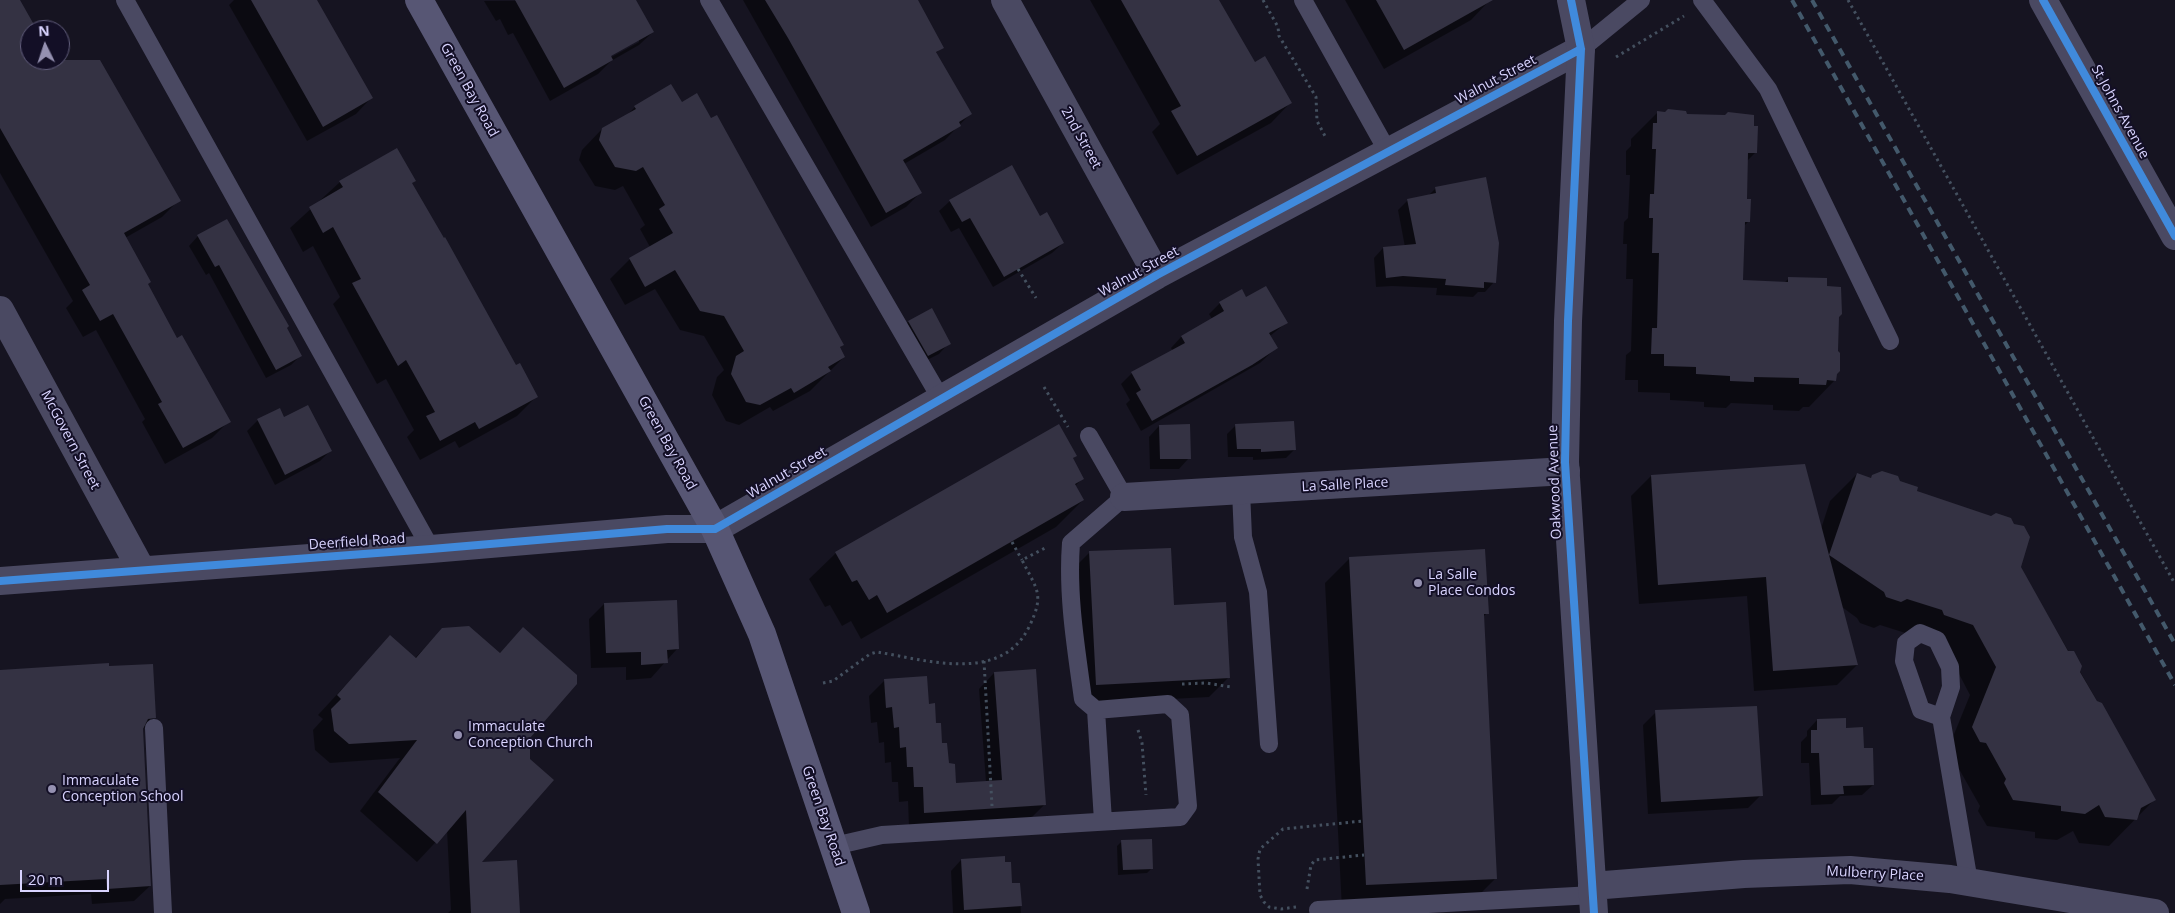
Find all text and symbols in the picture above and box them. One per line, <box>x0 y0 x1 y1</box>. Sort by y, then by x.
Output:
north arrow <box>20 20 70 70</box>
text: N <box>38 21 50 40</box>
street label: Green Bay Road <box>436 40 502 140</box>
street label: Walnut Street <box>1453 52 1539 108</box>
street label: St Johns Avenue <box>2087 62 2153 162</box>
street label: 2nd Street <box>1057 104 1105 172</box>
street label: Walnut Street <box>1096 243 1182 301</box>
street label: McGovern Street <box>37 388 103 492</box>
street label: Green Bay Road <box>634 393 700 493</box>
street label: Oakwood Avenue <box>1545 424 1565 540</box>
street label: Walnut Street <box>744 443 830 503</box>
street label: La Salle Place <box>1301 474 1389 496</box>
street label: Deerfield Road <box>308 530 406 554</box>
place label: La Salle Place Condos <box>1428 567 1515 600</box>
marker: La Salle Place Condos <box>1412 577 1424 589</box>
place label: Immaculate Conception Church <box>468 719 593 752</box>
marker: Immaculate Conception Church <box>452 729 464 741</box>
street label: Green Bay Road <box>798 764 848 868</box>
place label: Immaculate Conception School <box>62 773 183 806</box>
marker: Immaculate Conception School <box>46 783 58 795</box>
scale bar <box>22 860 111 892</box>
street label: Mulberry Place <box>1826 863 1924 885</box>
text: 20 m <box>28 869 63 889</box>

